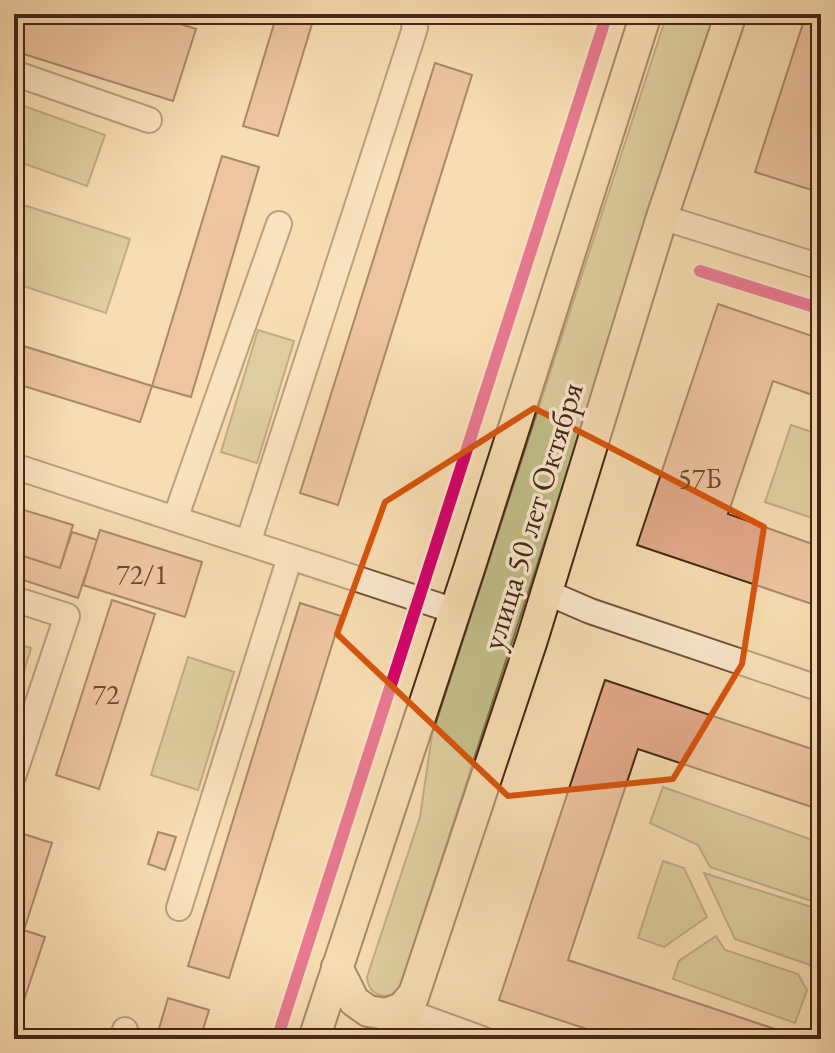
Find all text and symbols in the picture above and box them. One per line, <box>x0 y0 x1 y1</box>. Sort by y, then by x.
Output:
street label: улица 50 лет Октября <box>471 377 593 655</box>
house number: 57Б <box>678 460 722 496</box>
house number: 72/1 <box>116 556 168 592</box>
house number: 72 <box>93 676 120 712</box>

